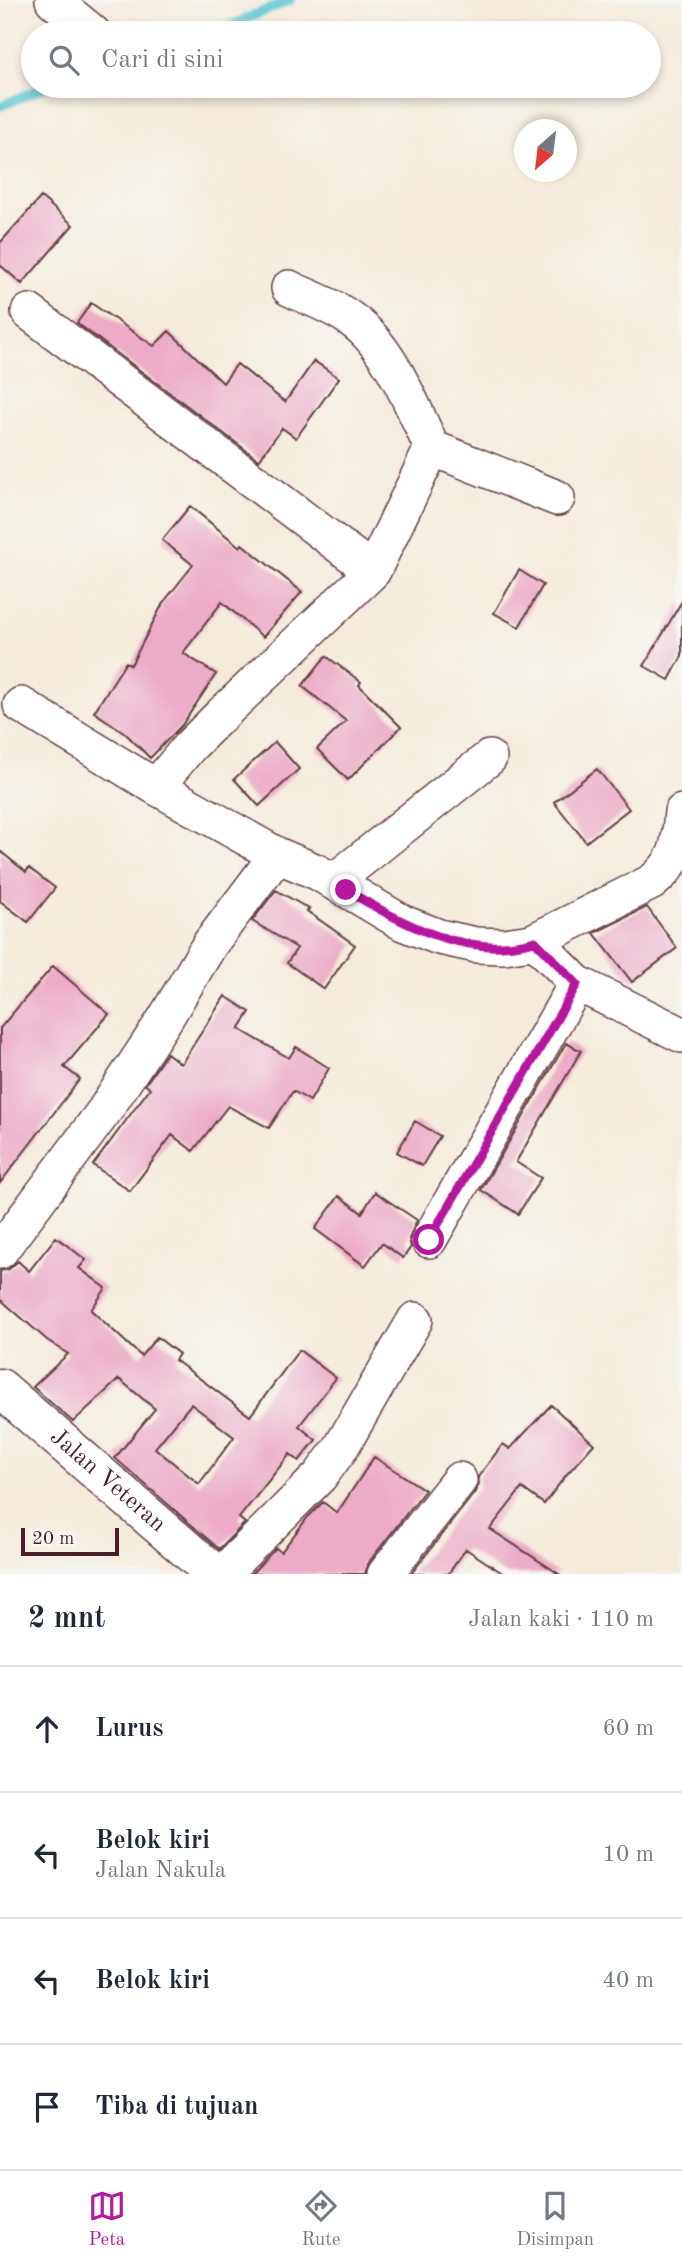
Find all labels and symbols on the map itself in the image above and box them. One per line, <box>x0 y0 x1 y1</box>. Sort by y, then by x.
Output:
north arrow <box>514 119 577 182</box>
route end <box>330 874 361 905</box>
route start <box>413 1224 444 1255</box>
street label: Jalan Veteran <box>45 1425 170 1537</box>
scale bar <box>21 1525 119 1557</box>

